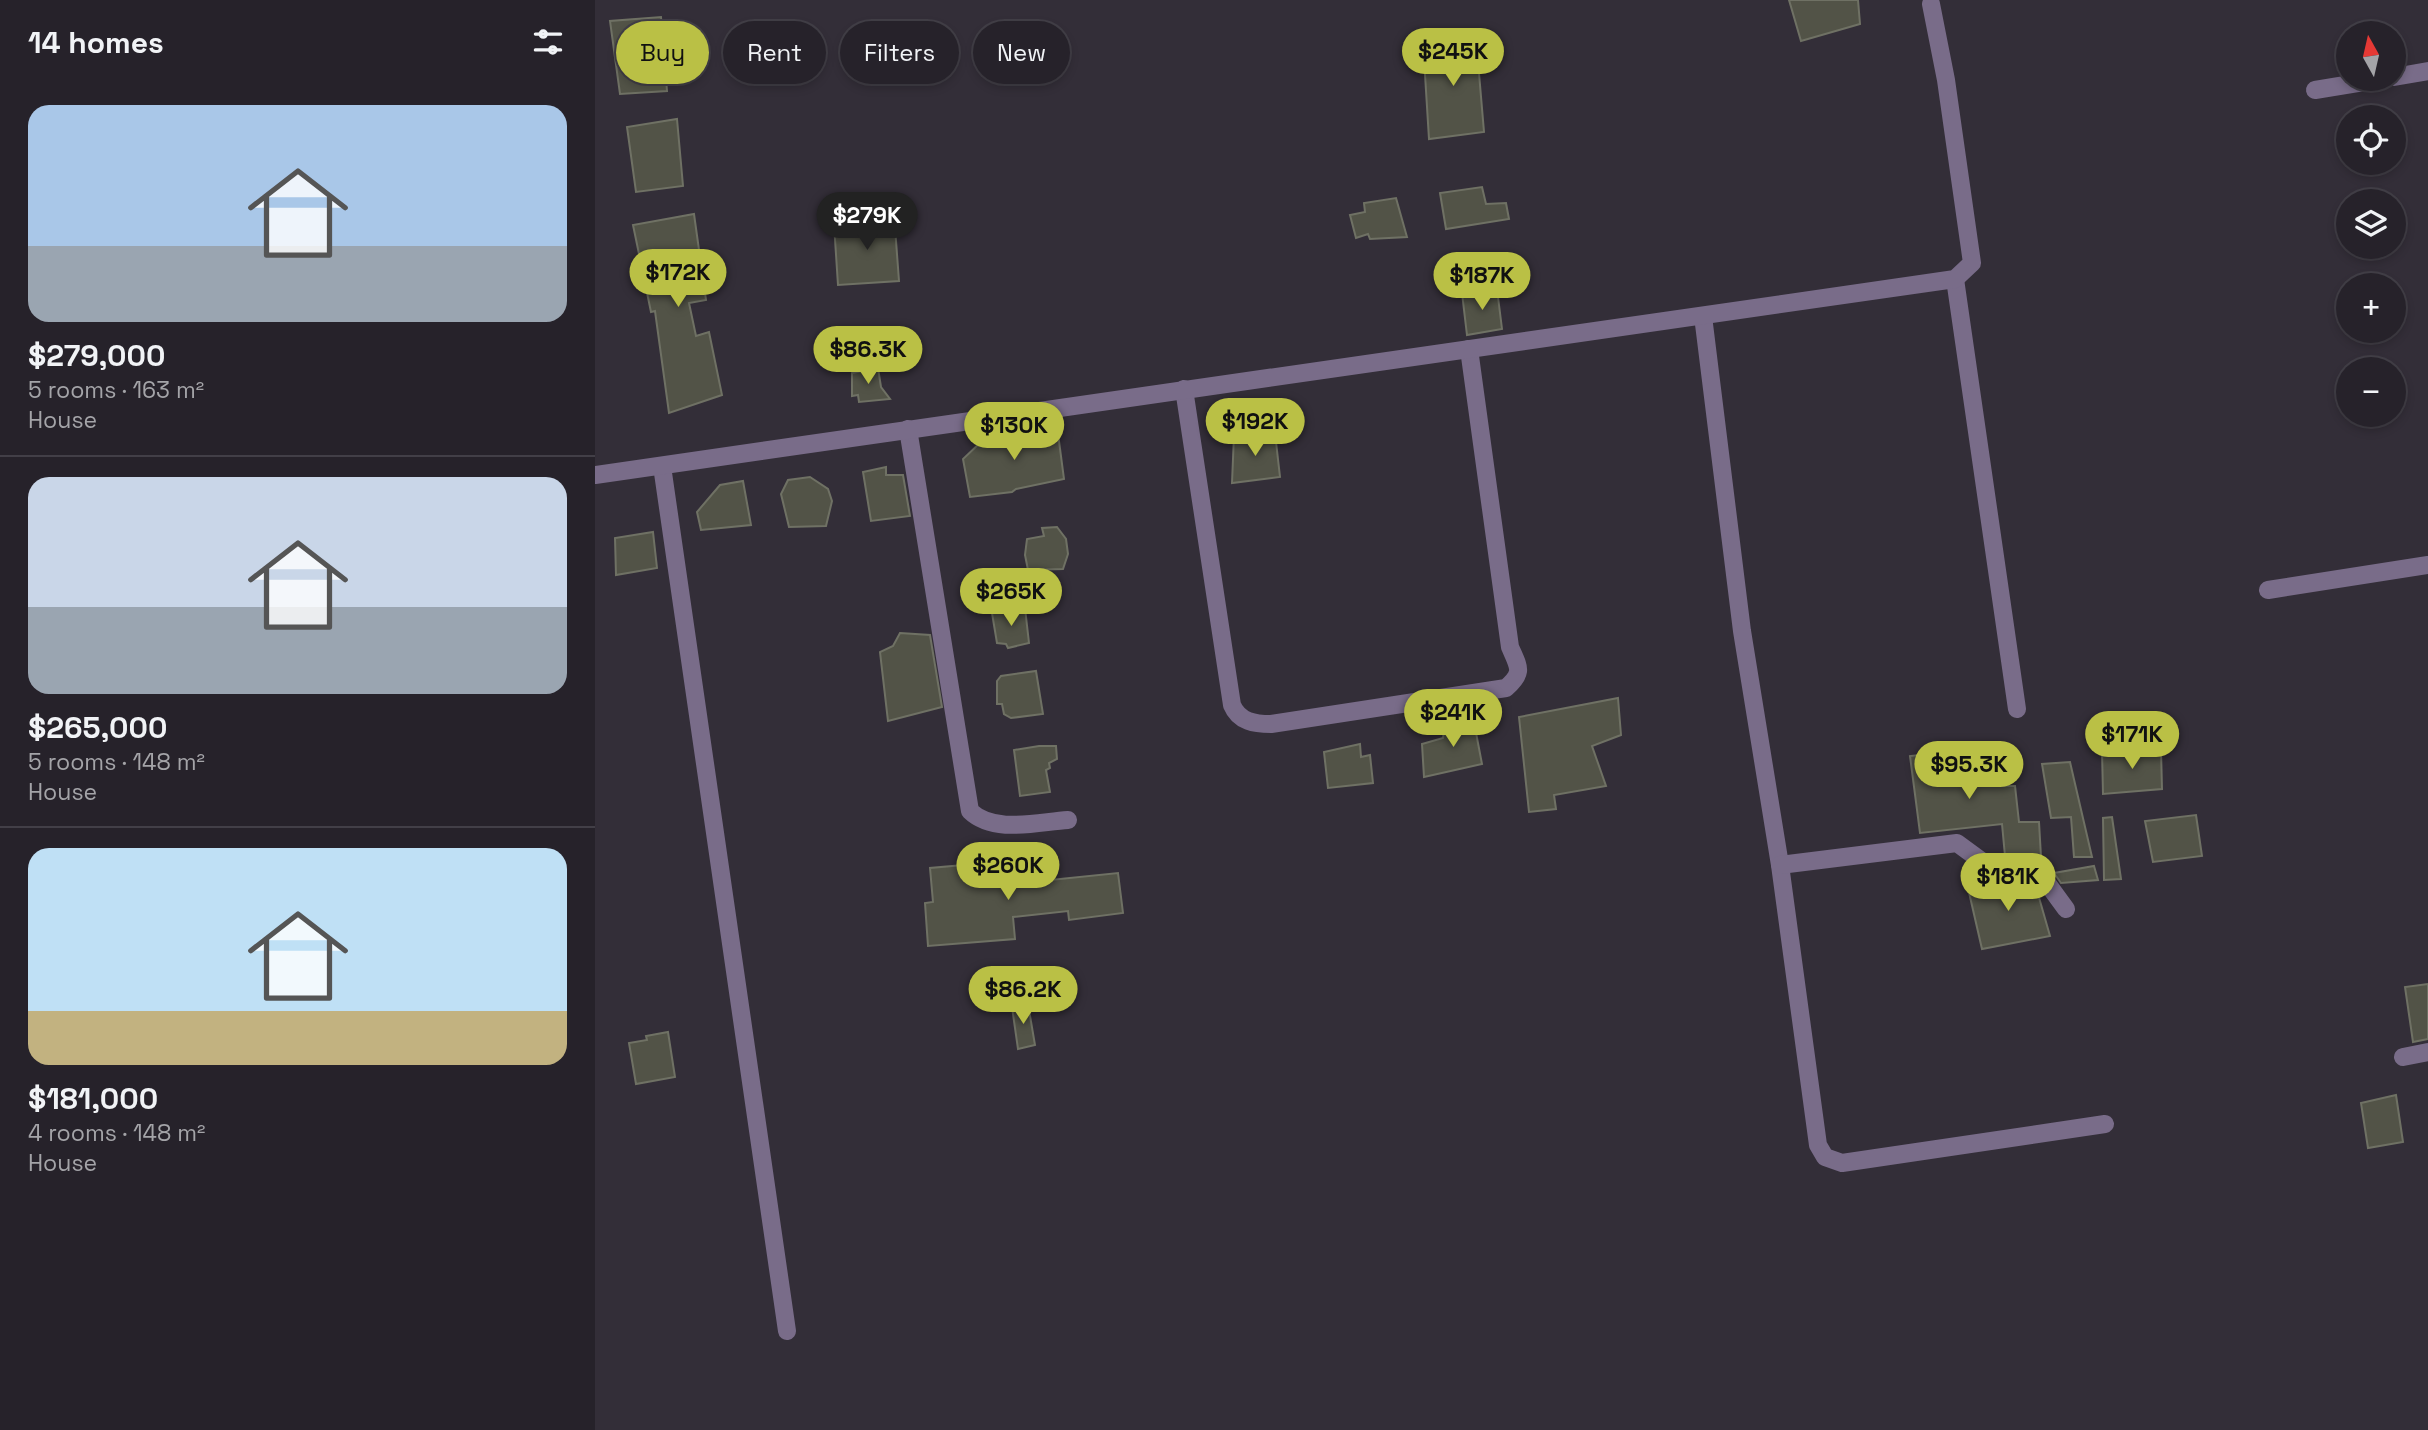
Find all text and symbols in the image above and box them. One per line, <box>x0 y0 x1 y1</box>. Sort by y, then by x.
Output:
chip: Buy <box>616 21 709 84</box>
chip: Rent <box>723 21 826 84</box>
chip: Filters <box>840 21 959 84</box>
chip: New <box>973 21 1070 84</box>
north arrow <box>2336 21 2406 91</box>
map controls <box>2336 21 2406 427</box>
text: 14 homes <box>28 23 164 62</box>
icon: filters <box>529 23 567 61</box>
pin: $245K <box>1404 28 1502 88</box>
text: $245K <box>1418 36 1488 66</box>
button: locate <box>2336 105 2406 175</box>
icon: home <box>235 150 361 276</box>
button: layers <box>2336 189 2406 259</box>
pin: $279K <box>818 192 916 252</box>
text: $279K <box>833 200 901 230</box>
pin: $172K <box>629 250 727 309</box>
pin: $187K <box>1433 252 1531 312</box>
text: $172K <box>645 257 711 287</box>
text: $187K <box>1449 260 1515 290</box>
button: + <box>2336 273 2406 343</box>
pin: $86.3K <box>811 326 925 386</box>
text: $86.3K <box>829 334 907 364</box>
text: $279,000 <box>28 336 165 375</box>
button: − <box>2336 357 2406 427</box>
text: 5 rooms · 163 m² <box>28 375 204 405</box>
pin: $192K <box>1206 398 1304 458</box>
pin: $130K <box>965 402 1063 462</box>
text: House <box>28 405 97 435</box>
text: $192K <box>1222 406 1288 436</box>
text: $130K <box>980 410 1048 440</box>
icon: home <box>235 522 361 648</box>
pin: $265K <box>962 568 1060 628</box>
text: $265K <box>976 576 1046 606</box>
pin: $241K <box>1404 690 1502 749</box>
text: $241K <box>1420 697 1486 727</box>
text: $265,000 <box>28 708 167 747</box>
pin: $171K <box>2083 712 2181 771</box>
text: $171K <box>2101 719 2163 749</box>
pin: $95.3K <box>1912 742 2026 801</box>
text: 5 rooms · 148 m² <box>28 747 205 777</box>
text: $95.3K <box>1930 749 2008 779</box>
text: House <box>28 777 97 807</box>
pin: $260K <box>959 842 1057 902</box>
text: $260K <box>972 850 1044 880</box>
pin: $181K <box>1959 853 2057 913</box>
text: $181K <box>1977 861 2039 891</box>
icon: home <box>235 893 361 1019</box>
pin: $86.2K <box>966 967 1080 1026</box>
text: $86.2K <box>985 974 1061 1004</box>
text: $181,000 <box>28 1079 158 1118</box>
text: 4 rooms · 148 m² <box>28 1118 205 1148</box>
text: House <box>28 1148 97 1178</box>

